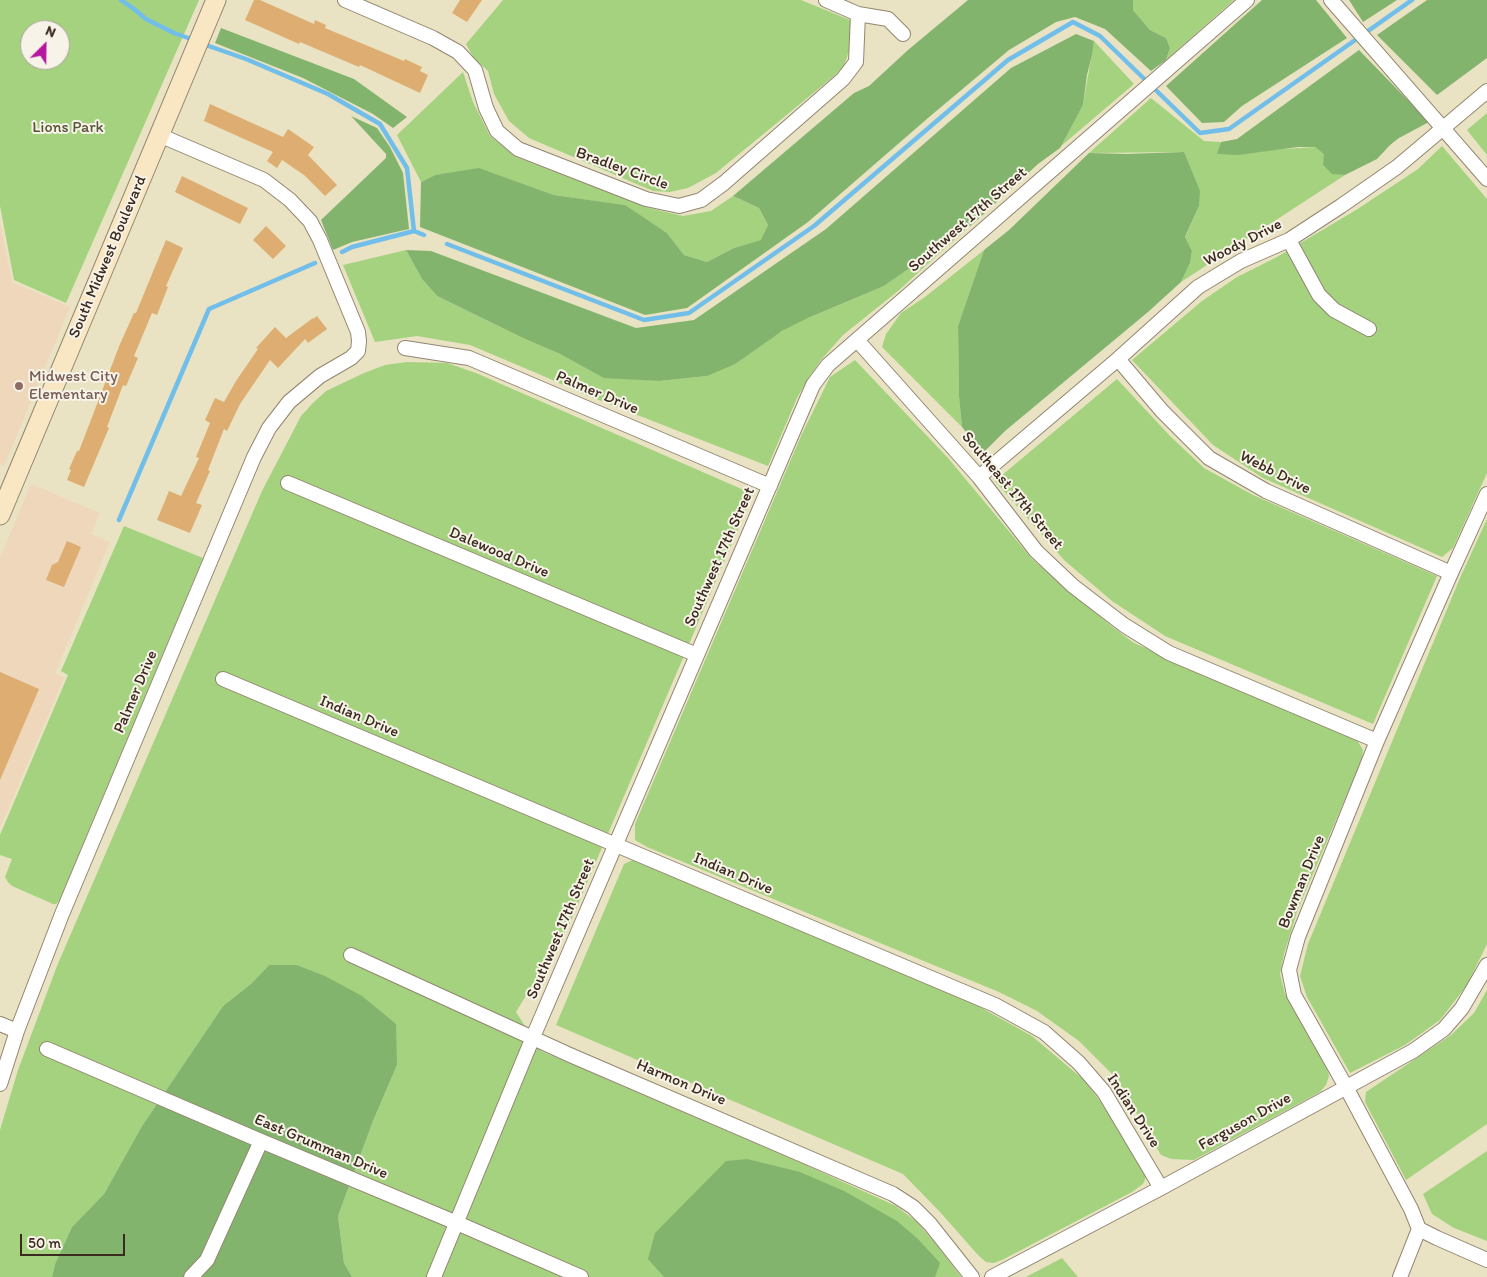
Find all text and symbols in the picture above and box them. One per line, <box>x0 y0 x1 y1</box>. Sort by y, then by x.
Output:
north arrow <box>20 20 70 70</box>
text: N <box>43 22 58 41</box>
park label: Lions Park <box>32 118 104 138</box>
street label: Bradley Circle <box>573 143 671 195</box>
street label: Southwest 17th Street <box>905 163 1031 277</box>
street label: South Midwest Boulevard <box>65 173 151 341</box>
street label: Woody Drive <box>1201 215 1285 271</box>
place label: Midwest City Elementary <box>29 367 118 405</box>
street label: Palmer Drive <box>553 367 641 419</box>
marker: Midwest City Elementary <box>13 380 25 392</box>
street label: Southeast 17th Street <box>957 428 1067 554</box>
street label: Webb Drive <box>1236 447 1314 499</box>
street label: Southwest 17th Street <box>681 484 759 630</box>
street label: Dalewood Drive <box>446 523 552 583</box>
street label: Palmer Drive <box>110 648 162 736</box>
street label: Indian Drive <box>316 692 402 742</box>
street label: Bowman Drive <box>1275 833 1329 931</box>
street label: Indian Drive <box>690 849 776 899</box>
street label: Southwest 17th Street <box>523 856 599 1002</box>
street label: Harmon Drive <box>633 1056 729 1110</box>
street label: Indian Drive <box>1102 1070 1164 1152</box>
street label: Ferguson Drive <box>1195 1089 1295 1155</box>
street label: East Grumman Drive <box>251 1110 391 1184</box>
scale bar <box>22 1224 128 1256</box>
text: 50 m <box>28 1234 61 1252</box>

